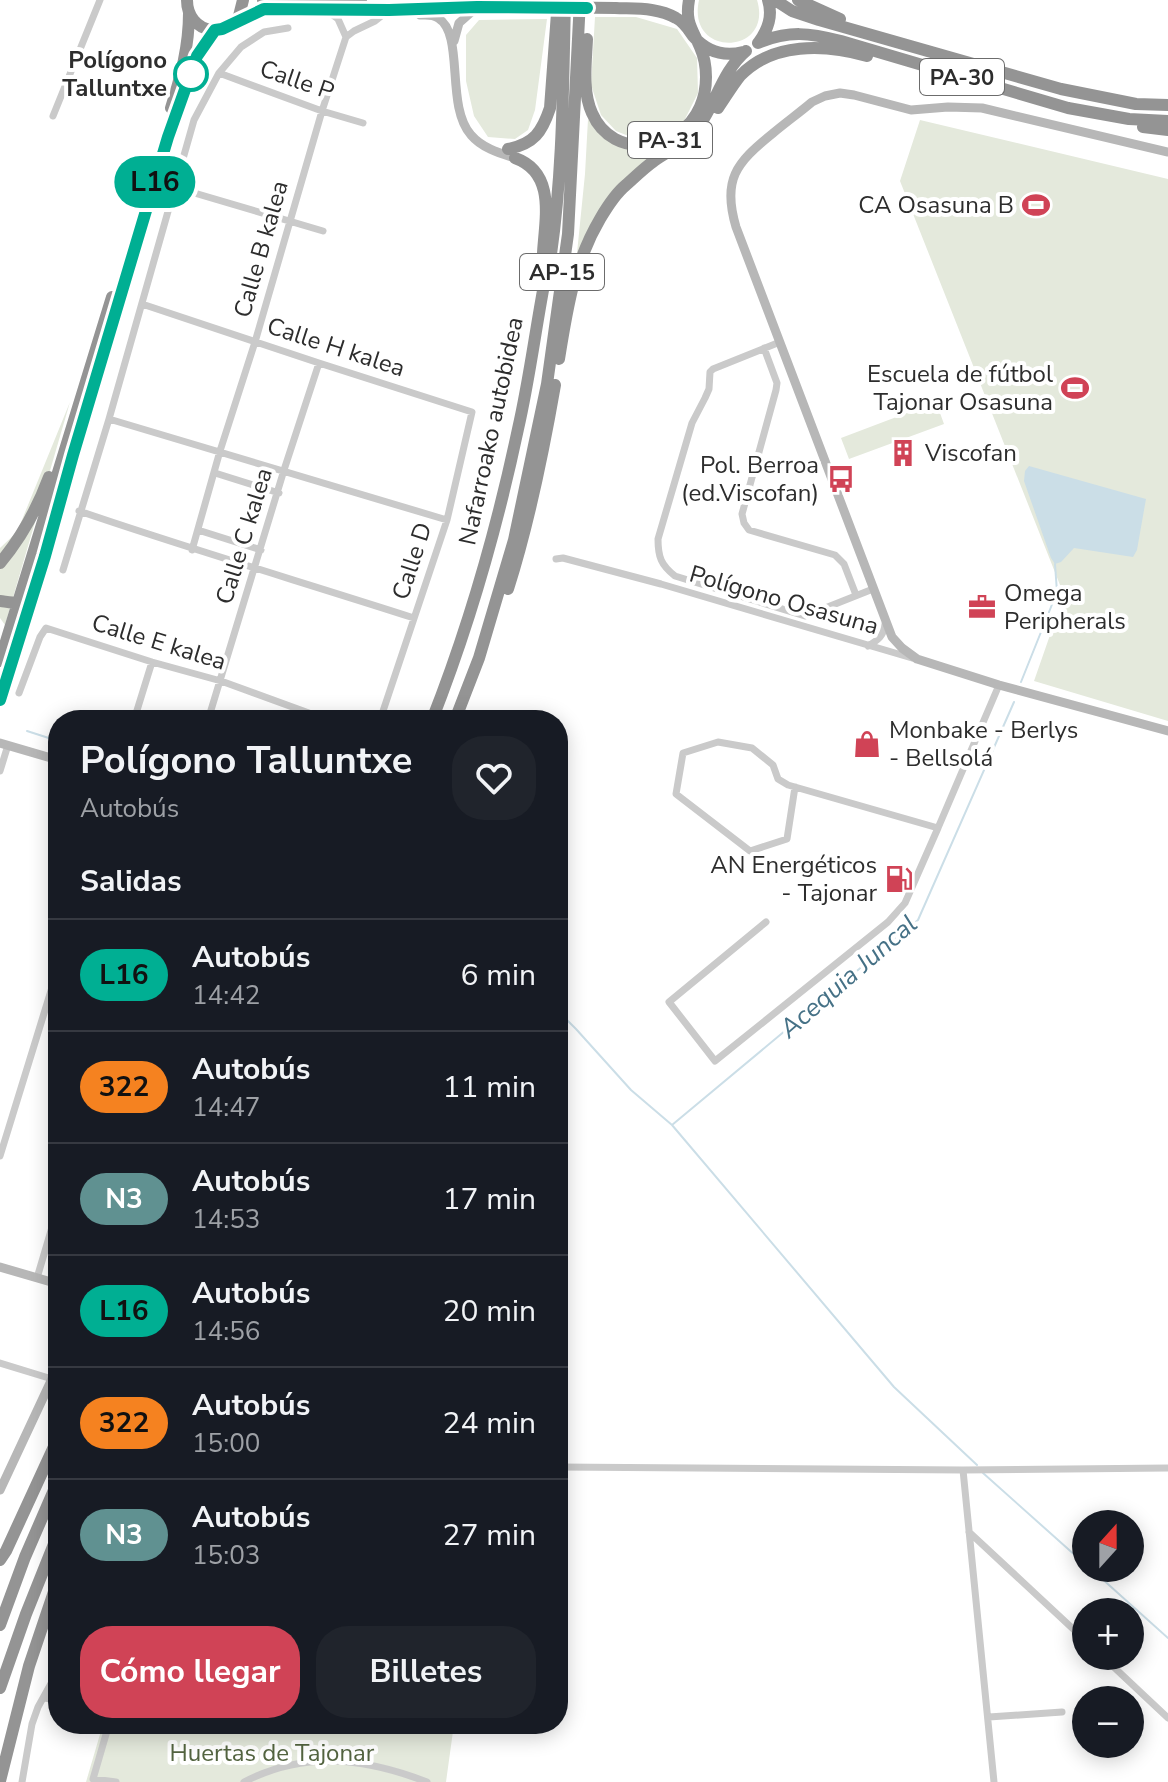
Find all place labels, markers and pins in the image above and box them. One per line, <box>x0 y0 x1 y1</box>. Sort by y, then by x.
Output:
place label: Polígono Talluntxe <box>62 44 167 104</box>
marker: Polígono Talluntxe <box>174 57 208 91</box>
place label: CA Osasuna B <box>858 189 1014 221</box>
sports icon: CA Osasuna B <box>1021 190 1051 220</box>
place label: Escuela de fútbol Tajonar Osasuna <box>867 358 1053 418</box>
sports icon: Escuela de fútbol Tajonar Osasuna <box>1060 373 1090 403</box>
place label: Viscofan <box>924 437 1017 469</box>
building icon: Viscofan <box>888 438 918 468</box>
place label: Pol. Berroa (ed.Viscofan) <box>681 449 819 509</box>
bus stop icon: Pol. Berroa (ed.Viscofan) <box>826 464 856 494</box>
place label: Omega Peripherals <box>1004 577 1126 637</box>
office icon: Omega Peripherals <box>967 592 997 622</box>
place label: Monbake - Berlys - Bellsolá <box>889 714 1078 774</box>
shop icon: Monbake - Berlys - Bellsolá <box>852 729 882 759</box>
place label: AN Energéticos - Tajonar <box>710 849 877 909</box>
fuel station icon: AN Energéticos - Tajonar <box>884 864 914 894</box>

